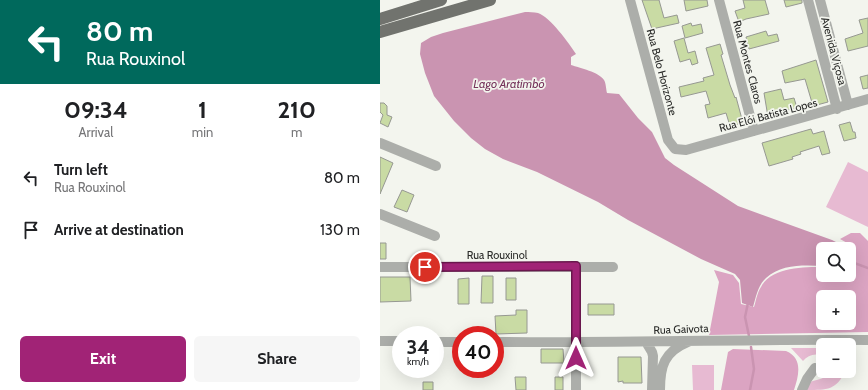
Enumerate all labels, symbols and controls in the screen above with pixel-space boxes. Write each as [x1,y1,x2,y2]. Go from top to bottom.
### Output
text: 80 m [86,14,153,48]
street label: Avenida Viçosa [818,15,850,87]
icon: left [20,16,72,68]
street label: Rua Montes Claros [730,19,766,106]
street label: Rua Belo Horizonte [644,27,680,117]
text: Rua Rouxinol [86,48,185,70]
water label: Lago Aratimbó [473,76,545,91]
text: 09:34 [64,95,128,124]
text: 1 [198,95,207,124]
text: 210 [277,95,316,124]
street label: Rua Elói Batista Lopes [717,95,819,135]
text: Arrival [79,124,113,140]
text: min [192,124,213,140]
text: m [291,124,302,140]
text: Turn left [54,161,108,179]
icon: left [20,167,42,189]
text: 80 m [324,169,360,187]
text: Rua Rouxinol [54,179,126,195]
icon: arrive [20,219,42,241]
text: Arrive at destination [54,221,184,239]
text: 130 m [320,221,360,239]
map controls [816,242,856,378]
button: search [816,242,856,282]
street label: Rua Rouxinol [467,248,528,262]
pin [408,250,442,284]
icon: arrive [414,256,436,278]
button: + [816,290,856,330]
street label: Rua Gaivota [653,321,710,337]
speed limit sign: 40 [452,326,504,378]
text: 34 [406,335,430,359]
button: Exit [20,336,186,382]
button: Share [194,336,360,382]
position arrow [555,337,597,379]
button: − [816,338,856,378]
text: km/h [407,355,429,368]

